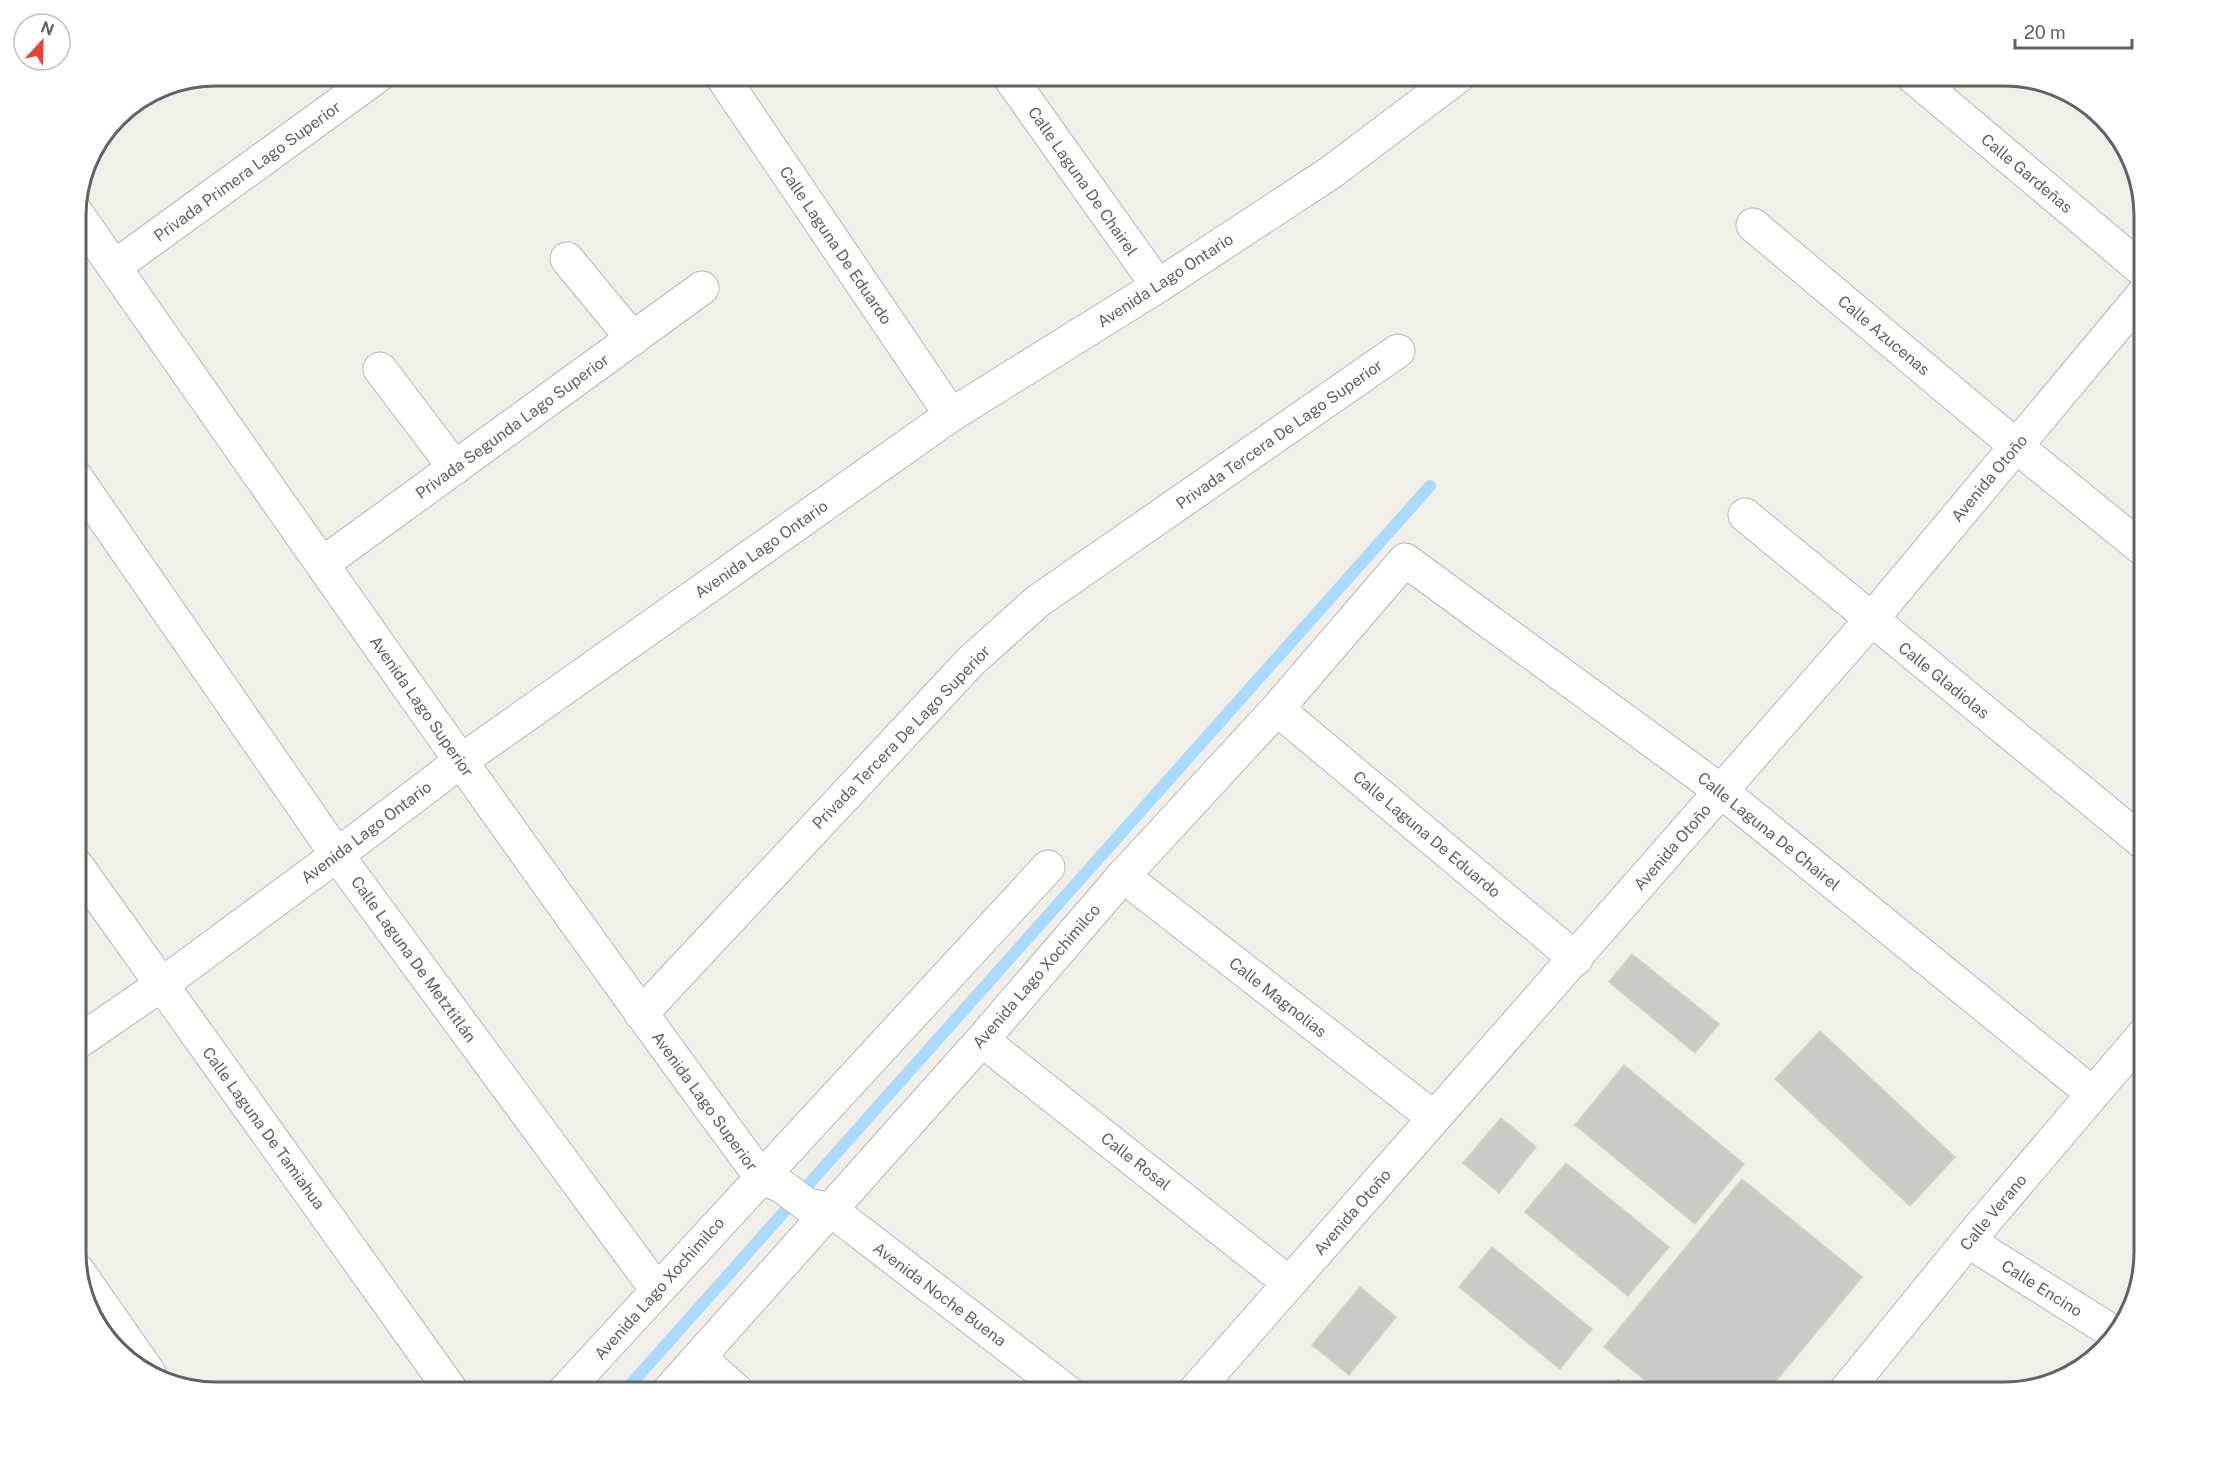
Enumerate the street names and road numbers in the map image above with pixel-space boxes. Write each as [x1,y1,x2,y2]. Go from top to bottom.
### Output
street label: Privada Primera Lago Superior [150,97,344,246]
street label: Calle Laguna De Chairel [1024,103,1141,260]
street label: Calle Gardeñas [1977,130,2076,217]
street label: Calle Laguna De Eduardo [776,163,896,328]
street label: Avenida Lago Ontario [1094,229,1237,331]
street label: Calle Azucenas [1834,292,1933,379]
street label: Privada Segunda Lago Superior [412,350,613,503]
street label: Privada Tercera De Lago Superior [1172,356,1386,513]
street label: Avenida Otoño [1947,431,2031,526]
street label: Avenida Lago Ontario [691,496,831,603]
street label: Avenida Lago Superior [366,632,477,780]
street label: Calle Gladiolas [1894,638,1993,723]
street label: Privada Tercera De Lago Superior [808,642,994,833]
street label: Calle Laguna De Eduardo [1349,767,1504,902]
street label: Calle Laguna De Chairel [1694,768,1844,895]
street label: Avenida Lago Ontario [297,777,435,888]
street label: Avenida Otoño [1630,800,1715,894]
street label: Calle Laguna De Metztitlán [347,873,480,1046]
street label: Avenida Lago Xochimilco [969,900,1104,1052]
street label: Calle Magnolias [1225,953,1330,1041]
street label: Avenida Lago Superior [648,1028,761,1175]
street label: Calle Laguna De Tamiahua [198,1043,329,1213]
street label: Calle Rosal [1097,1128,1174,1195]
street label: Avenida Otoño [1310,1165,1395,1259]
street label: Calle Verano [1956,1170,2031,1254]
street label: Avenida Lago Xochimilco [590,1213,728,1363]
street label: Avenida Noche Buena [869,1238,1010,1351]
street label: Calle Encino [1998,1256,2086,1321]

